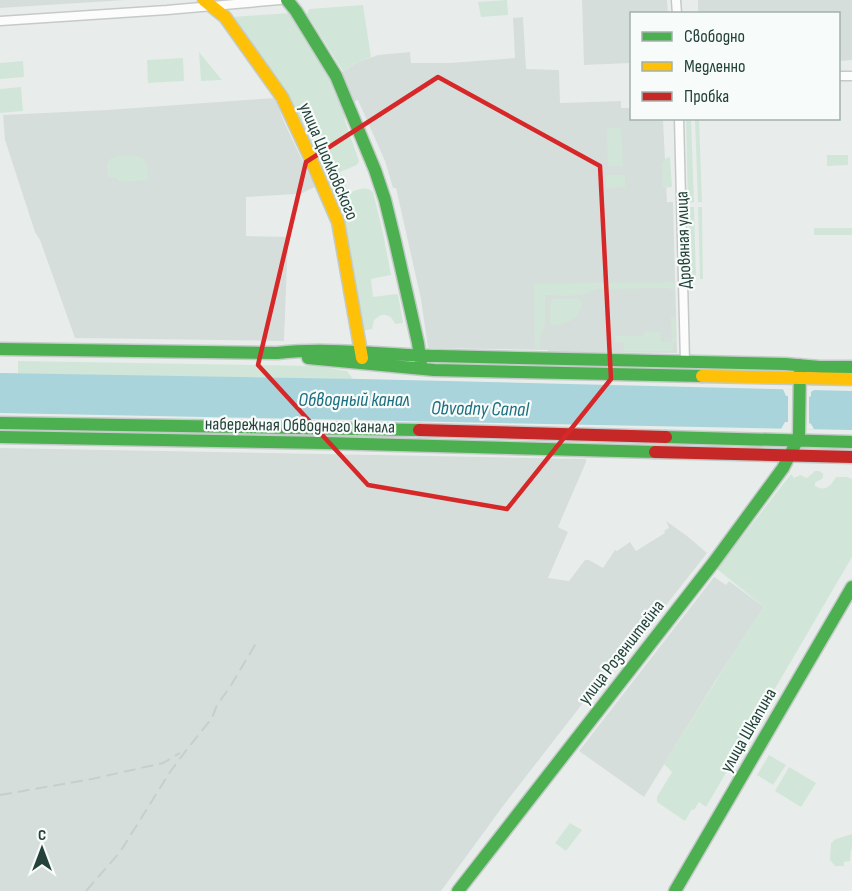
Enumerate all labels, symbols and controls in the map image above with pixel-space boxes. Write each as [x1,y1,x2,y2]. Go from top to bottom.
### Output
legend [630,12,840,120]
text: Свободно [684,26,745,47]
text: Медленно [684,56,746,77]
text: Пробка [684,86,729,107]
street label: улица Циолковского [294,99,363,223]
street label: Дровяная улица [671,191,696,289]
water label: Обводный канал [298,388,410,412]
water label: Obvodny Canal [431,396,530,422]
street label: набережная Обводного канала [205,413,395,438]
street label: улица Розенштейна [574,596,669,709]
street label: улица Шкапина [716,684,781,776]
north arrow [12,819,72,879]
text: С [38,826,46,845]

